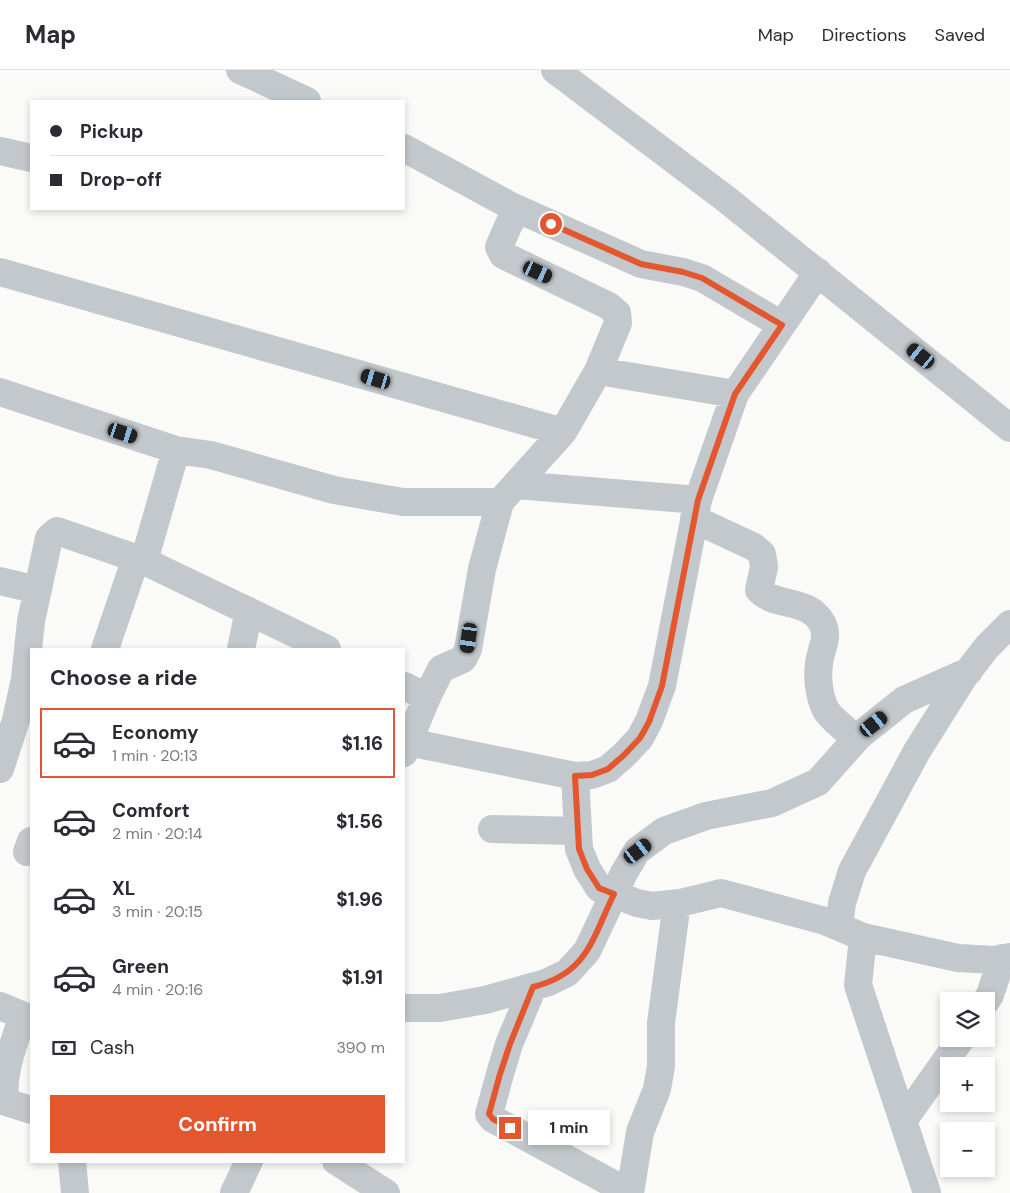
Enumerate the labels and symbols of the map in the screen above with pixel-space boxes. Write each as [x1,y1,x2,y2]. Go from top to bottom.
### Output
route start [540,213,562,235]
car [521,259,554,285]
car [904,341,937,371]
car [359,368,392,390]
car [106,421,139,445]
car [459,622,478,654]
car [857,709,890,739]
car [621,836,654,866]
callout: 1 min [528,1110,610,1146]
route end [499,1117,521,1139]

